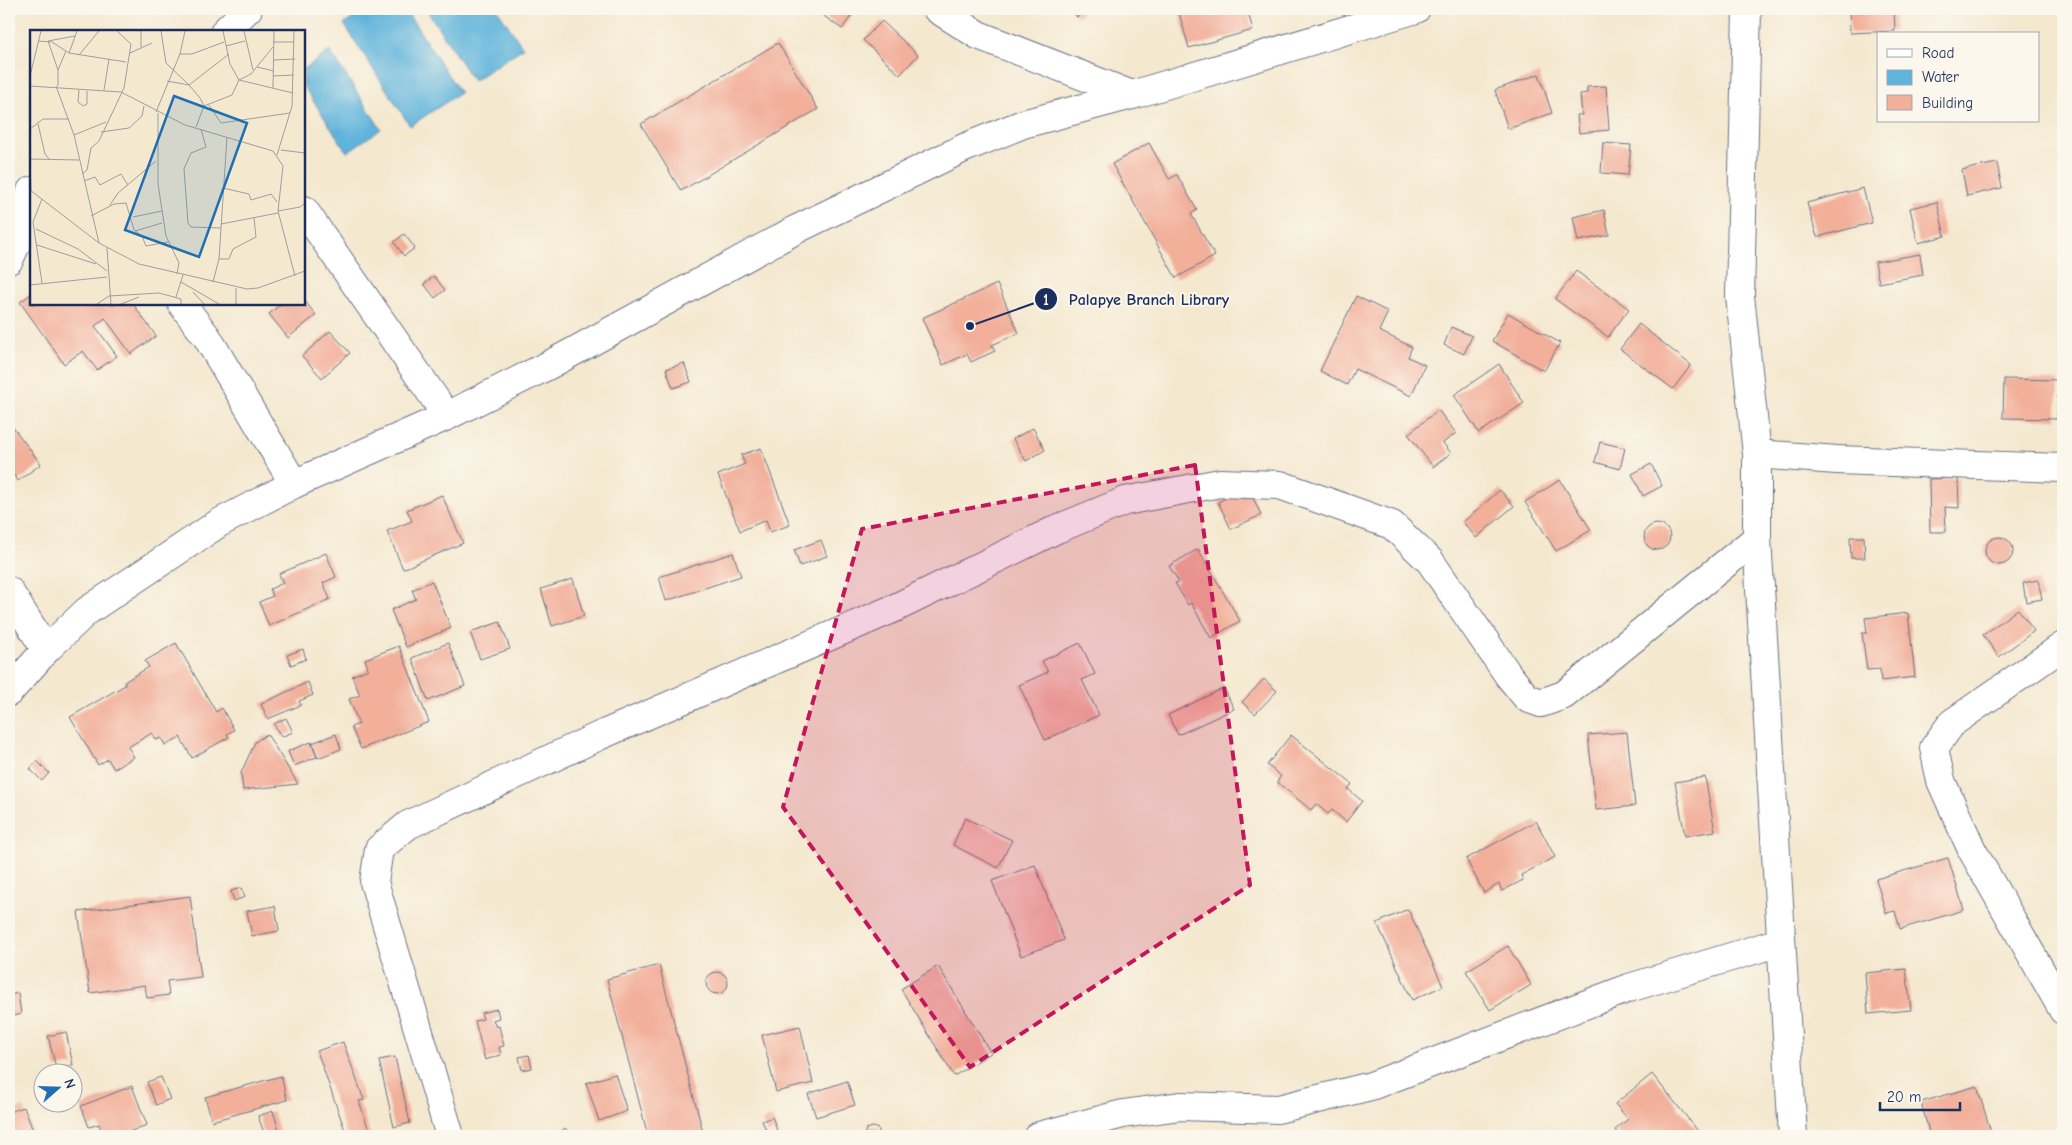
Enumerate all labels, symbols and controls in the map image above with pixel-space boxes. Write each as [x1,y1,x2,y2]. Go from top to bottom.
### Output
inset map [30,30,305,305]
legend [1877,32,2040,122]
text: Road [1922,44,1954,62]
text: Water [1922,68,1959,86]
text: Building [1922,94,1973,112]
callout: Palapye Branch Library [1033,284,1239,315]
text: 1 [1043,291,1049,309]
text: Palapye Branch Library [1069,291,1230,309]
north arrow [32,1062,82,1112]
text: N [60,1077,79,1091]
scale bar [1880,1080,1960,1112]
text: 20 m [1887,1088,1921,1106]

